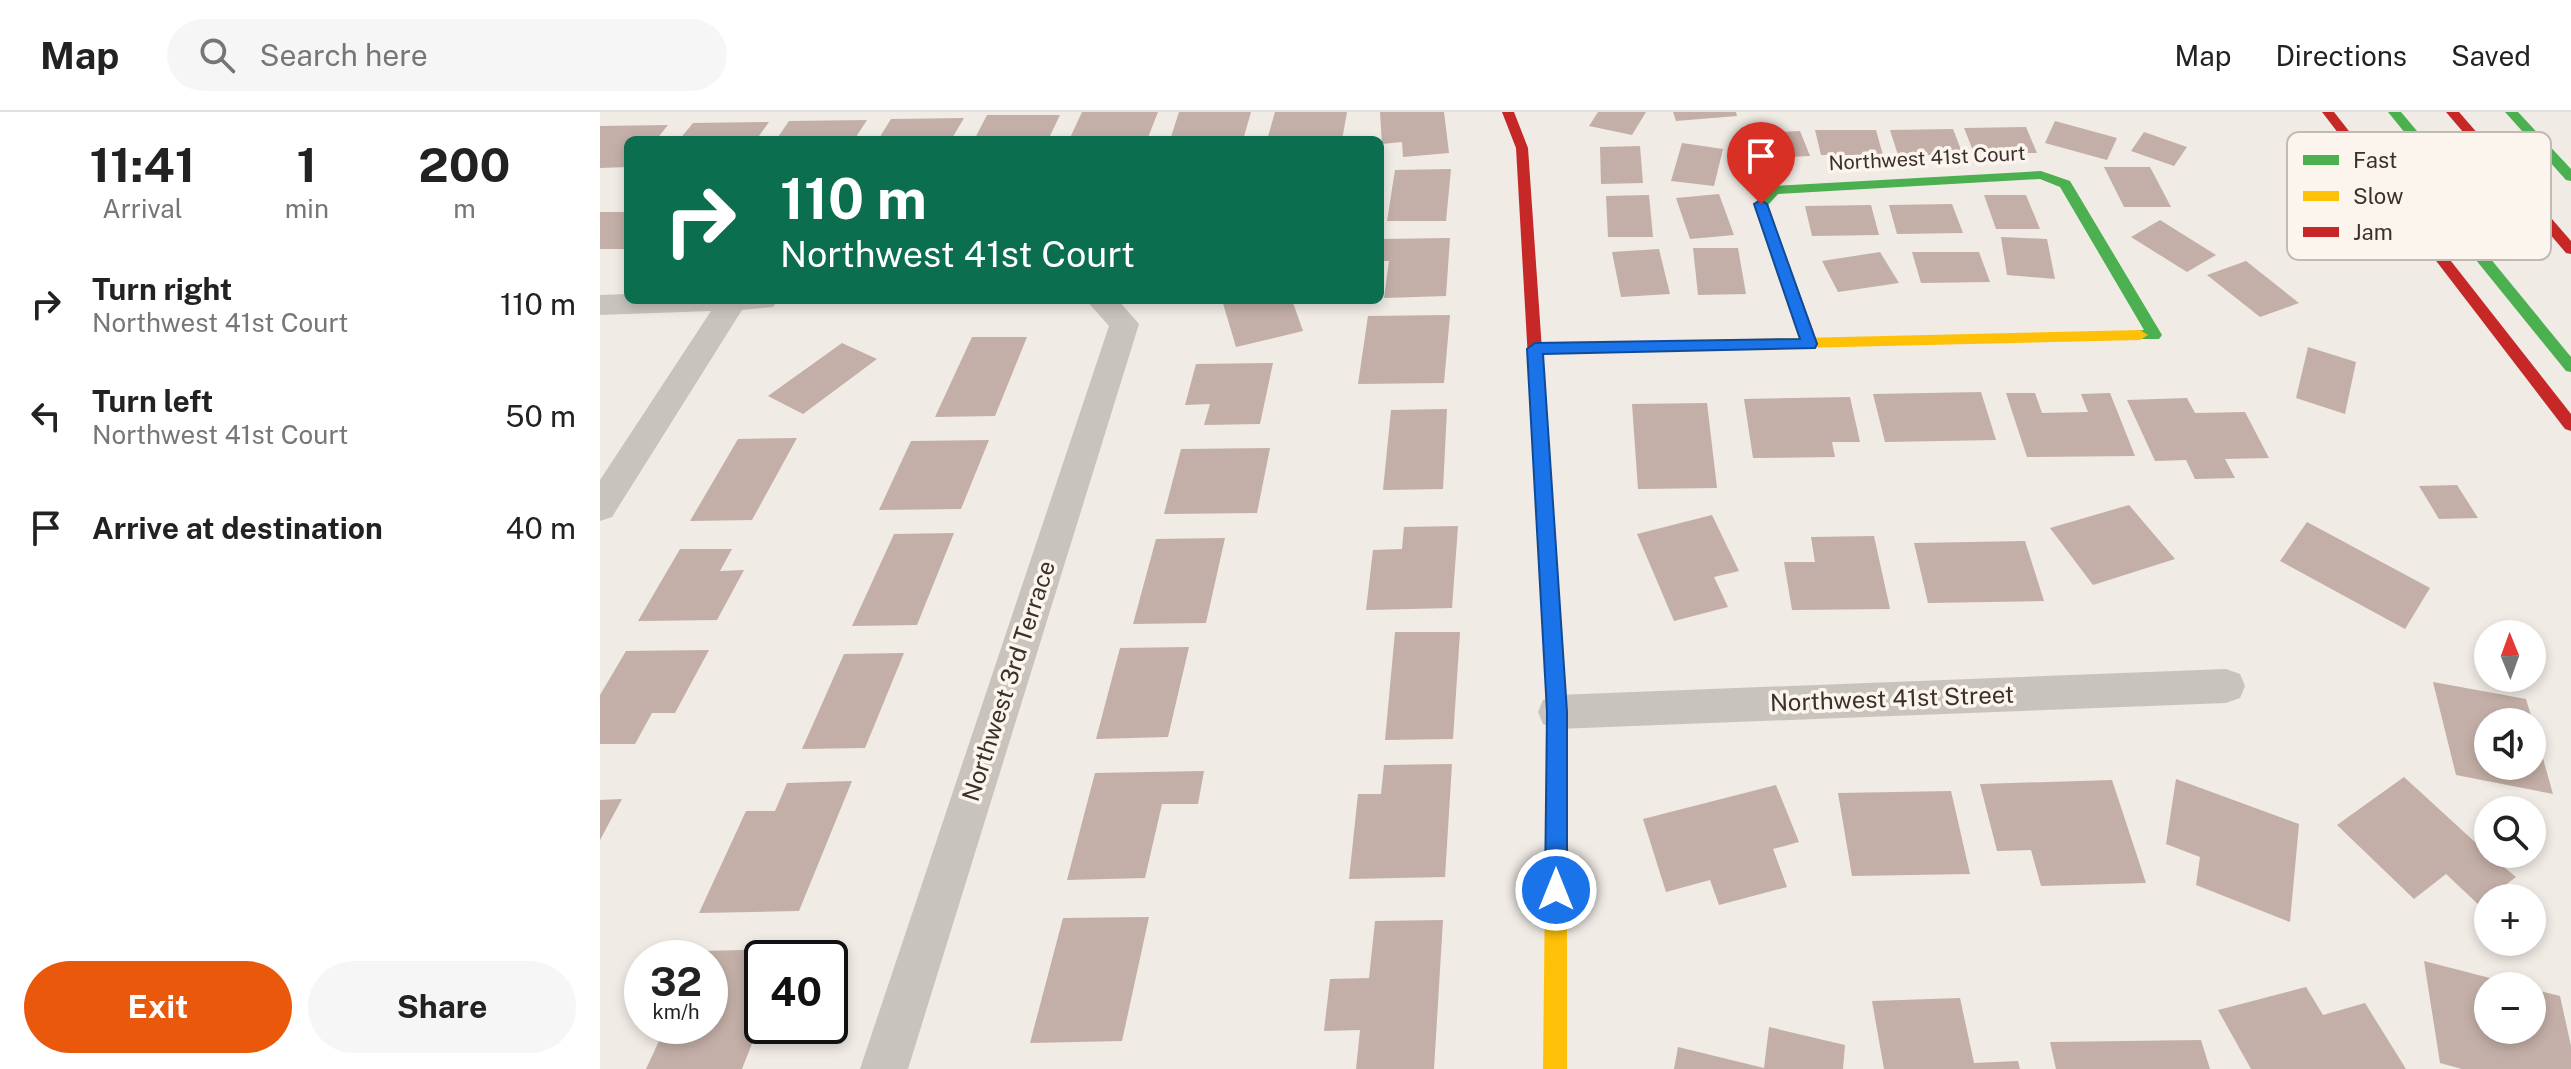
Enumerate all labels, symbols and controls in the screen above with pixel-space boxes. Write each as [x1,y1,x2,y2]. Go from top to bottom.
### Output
search box [167,19,727,91]
text: Map [40,33,119,78]
icon: search [195,33,239,77]
text: Search here [259,37,428,73]
text: Map [2175,39,2231,72]
text: Directions [2275,39,2407,72]
text: Saved [2451,39,2531,72]
pin [1727,122,1795,204]
legend [2287,132,2551,260]
icon: arrive [1739,134,1783,178]
text: 11:41 [89,136,195,193]
text: 1 [297,136,317,193]
text: 200 [418,136,511,193]
street label: Northwest 41st Court [1828,141,2026,175]
text: Fast [2353,147,2397,173]
text: 110 m [780,166,927,232]
icon: right [648,168,752,272]
text: Slow [2353,183,2403,209]
text: Arrival [102,193,183,224]
text: min [285,193,329,224]
text: m [453,193,476,224]
text: Jam [2353,219,2393,245]
text: Northwest 41st Court [780,233,1135,275]
text: Turn right [92,271,232,307]
icon: right [24,282,68,326]
text: 110 m [500,286,576,322]
text: Northwest 41st Court [92,307,348,338]
text: Turn left [92,383,213,419]
icon: left [24,394,68,438]
text: 50 m [505,398,576,434]
text: Northwest 41st Court [92,419,348,450]
icon: arrive [24,506,68,550]
text: Arrive at destination [92,510,383,546]
text: 40 m [506,510,576,546]
street label: Northwest 3rd Terrace [956,557,1060,804]
north arrow [2474,620,2546,692]
map controls [2474,620,2546,1044]
street label: Northwest 41st Street [1769,680,2015,716]
button: sound [2474,708,2546,780]
button: search [2474,796,2546,868]
position arrow [1514,848,1598,932]
button: + [2474,884,2546,956]
speed limit sign: 40 [744,940,848,1044]
text: 32 [650,958,702,1005]
button: Exit [24,961,292,1053]
button: Share [308,961,576,1053]
button: − [2474,972,2546,1044]
text: km/h [652,1000,700,1024]

